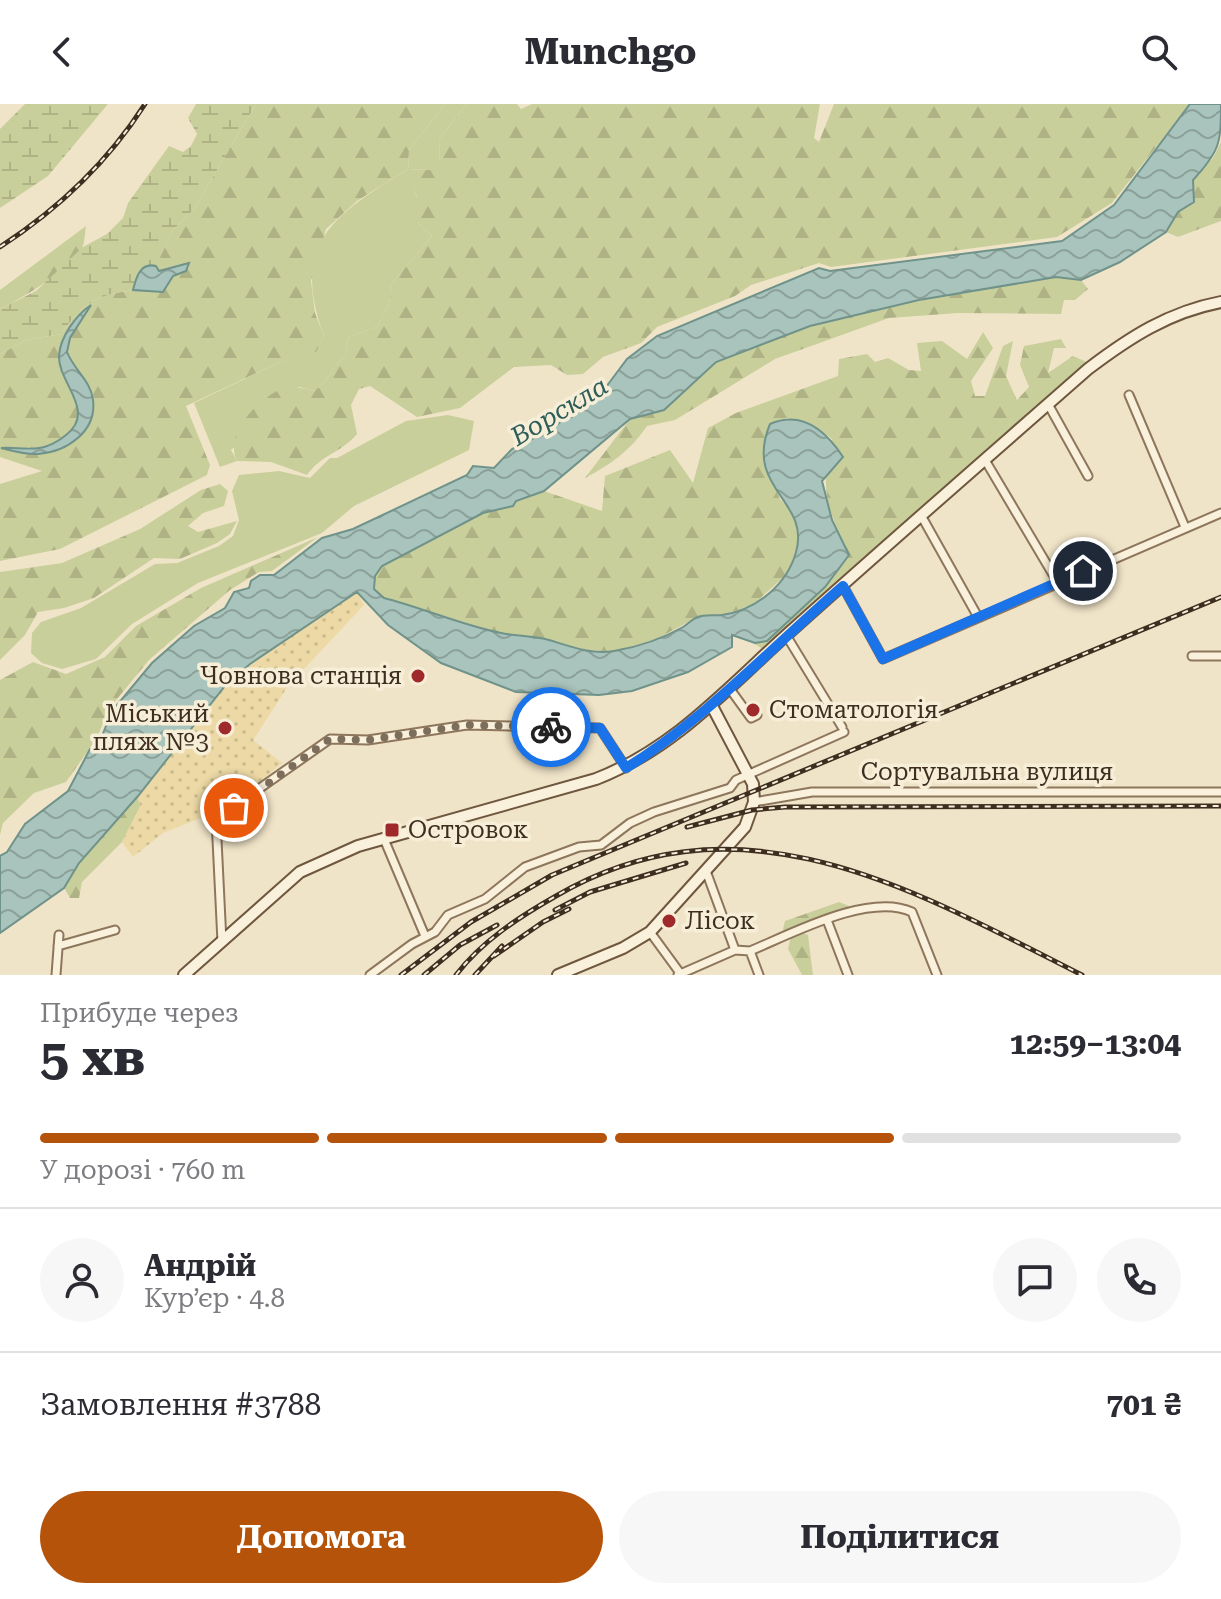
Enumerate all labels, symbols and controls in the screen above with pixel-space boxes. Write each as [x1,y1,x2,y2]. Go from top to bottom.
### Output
icon: back [40,30,84,74]
icon: search [1137,30,1181,74]
text: Munchgo [525,31,696,73]
water label: Ворскла [504,370,613,452]
pin [1049,537,1117,605]
icon: home [1061,549,1105,593]
place label: Човнова станція [200,662,402,690]
marker: Човнова станція [409,667,427,685]
courier [511,687,591,767]
place label: Стоматологія [769,696,938,724]
place label: Міський пляж №3 [93,700,209,756]
marker: Стоматологія [744,701,762,719]
icon: bike [529,705,573,749]
marker: Міський пляж №3 [216,719,234,737]
street label: Сортувальна вулиця [861,758,1113,786]
pin [200,774,268,842]
icon: bag [212,786,256,830]
place label: Островок [408,816,528,844]
marker: Островок [383,821,401,839]
place label: Лісок [685,907,755,935]
marker: Лісок [660,912,678,930]
text: Прибуде через [40,998,239,1028]
text: 12:59–13:04 [1009,1026,1181,1061]
text: 5 хв [40,1027,145,1088]
text: У дорозі · 760 m [40,1155,245,1185]
button: person [40,1238,124,1322]
button: chat [993,1238,1077,1322]
button: phone [1097,1238,1181,1322]
text: Андрій [144,1248,256,1283]
text: Кур’єр · 4.8 [144,1283,285,1313]
text: Замовлення #3788 [40,1387,321,1422]
text: 701 ₴ [1106,1387,1181,1422]
button: Допомога [40,1491,603,1583]
button: Поділитися [619,1491,1181,1583]

